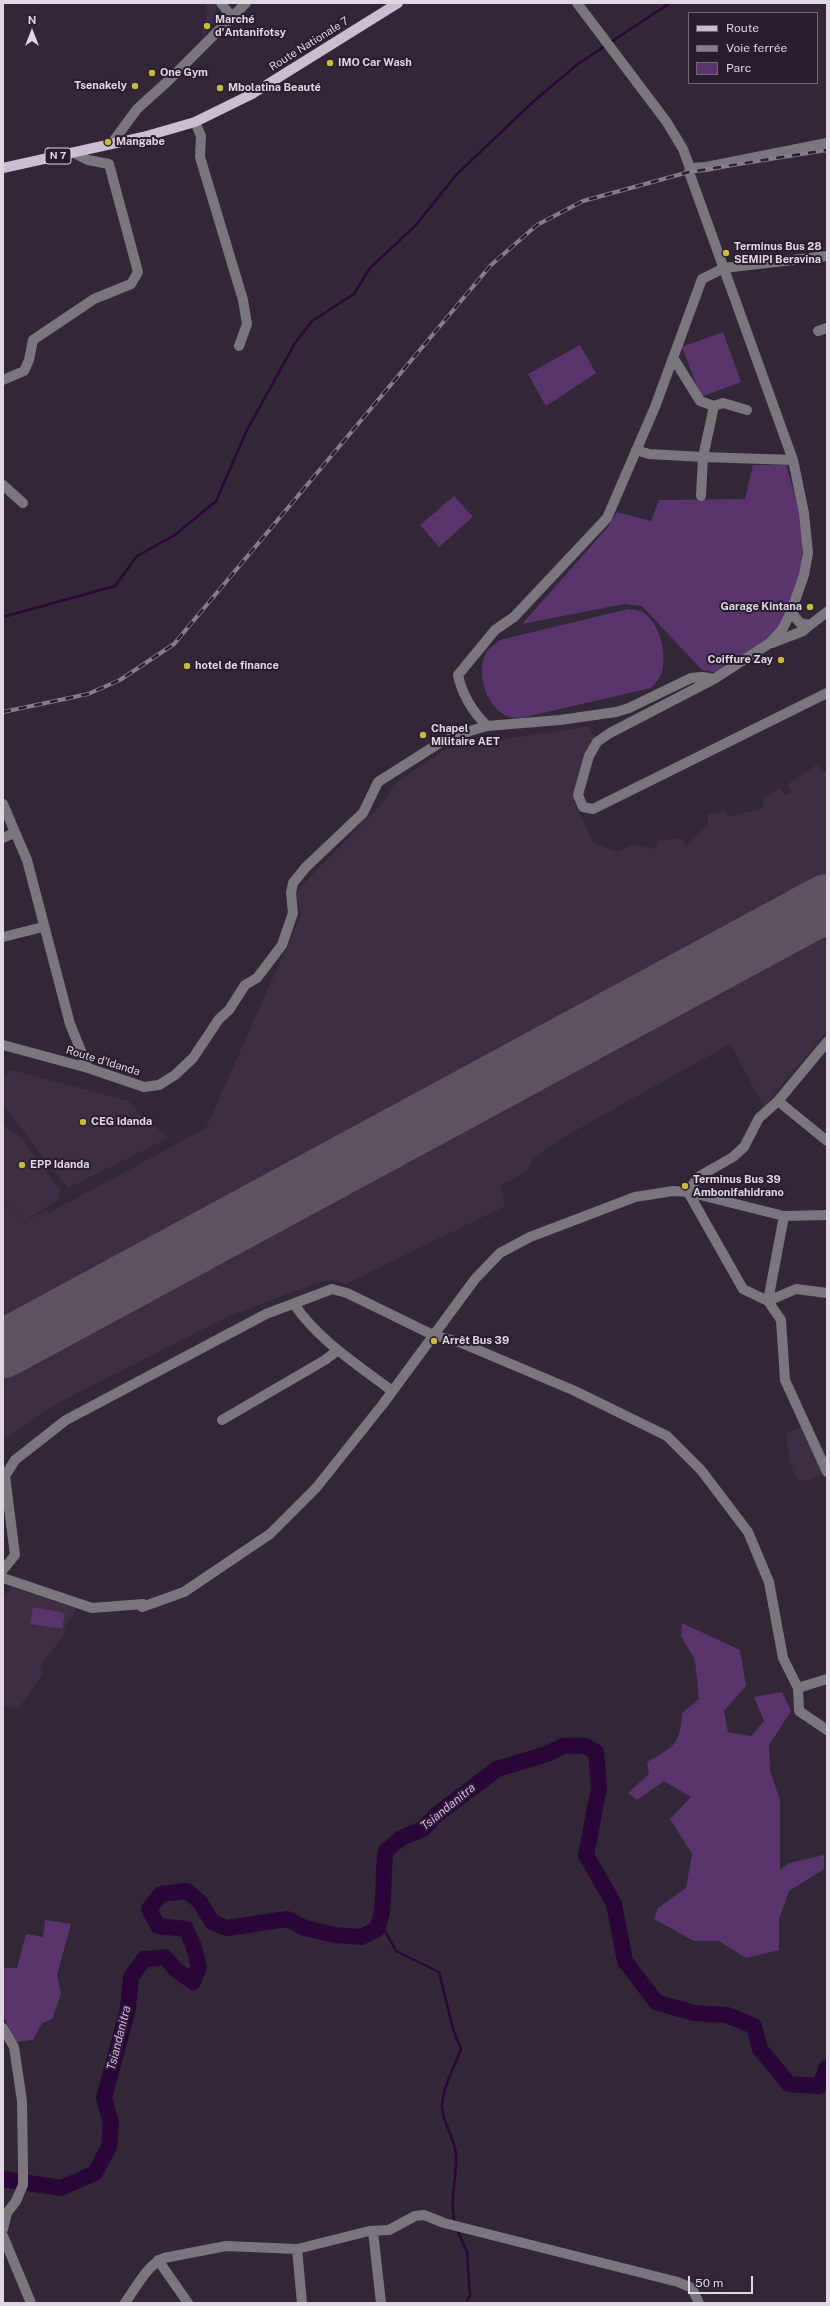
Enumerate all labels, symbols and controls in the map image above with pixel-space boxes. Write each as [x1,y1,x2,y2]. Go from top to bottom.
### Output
north arrow [12,12,52,52]
legend [688,12,818,84]
place label: Marché d'Antanifotsy [215,13,286,39]
text: N [28,14,36,26]
street label: Route Nationale 7 [267,14,351,74]
marker: Marché d'Antanifotsy [202,21,212,31]
text: Route [726,21,759,35]
text: Voie ferrée [726,41,787,55]
place label: IMO Car Wash [338,56,412,70]
marker: IMO Car Wash [325,58,335,68]
text: Parc [726,61,751,75]
place label: One Gym [160,66,208,80]
marker: One Gym [147,68,157,78]
place label: Tsenakely [74,79,127,93]
marker: Tsenakely [130,81,140,91]
place label: Mbolatina Beauté [228,81,321,95]
marker: Mbolatina Beauté [215,83,225,93]
place label: Mangabe [116,135,165,149]
marker: Mangabe [103,137,113,147]
road number: N 7 [45,148,71,164]
place label: Terminus Bus 28 SEMIPI Beravina [734,240,822,266]
marker: Terminus Bus 28 SEMIPI Beravina [721,248,731,258]
place label: Garage Kintana [720,600,802,614]
marker: Garage Kintana [805,602,815,612]
place label: Coiffure Zay [708,653,773,667]
marker: Coiffure Zay [776,655,786,665]
place label: hotel de finance [195,659,279,673]
marker: hotel de finance [182,661,192,671]
place label: Chapel Militaire AET [431,722,500,748]
marker: Chapel Militaire AET [418,730,428,740]
street label: Route d'Idanda [64,1043,142,1079]
place label: CEG Idanda [91,1115,152,1129]
marker: CEG Idanda [78,1117,88,1127]
place label: EPP Idanda [30,1158,89,1172]
marker: EPP Idanda [17,1160,27,1170]
place label: Terminus Bus 39 Ambonifahidrano [693,1173,784,1199]
marker: Terminus Bus 39 Ambonifahidrano [680,1181,690,1191]
place label: Arrêt Bus 39 [442,1334,509,1348]
marker: Arrêt Bus 39 [429,1336,439,1346]
water label: Tsiandanitra [418,1781,478,1833]
water label: Tsiandanitra [104,2004,134,2072]
scale bar [690,2268,755,2294]
text: 50 m [695,2276,723,2290]

